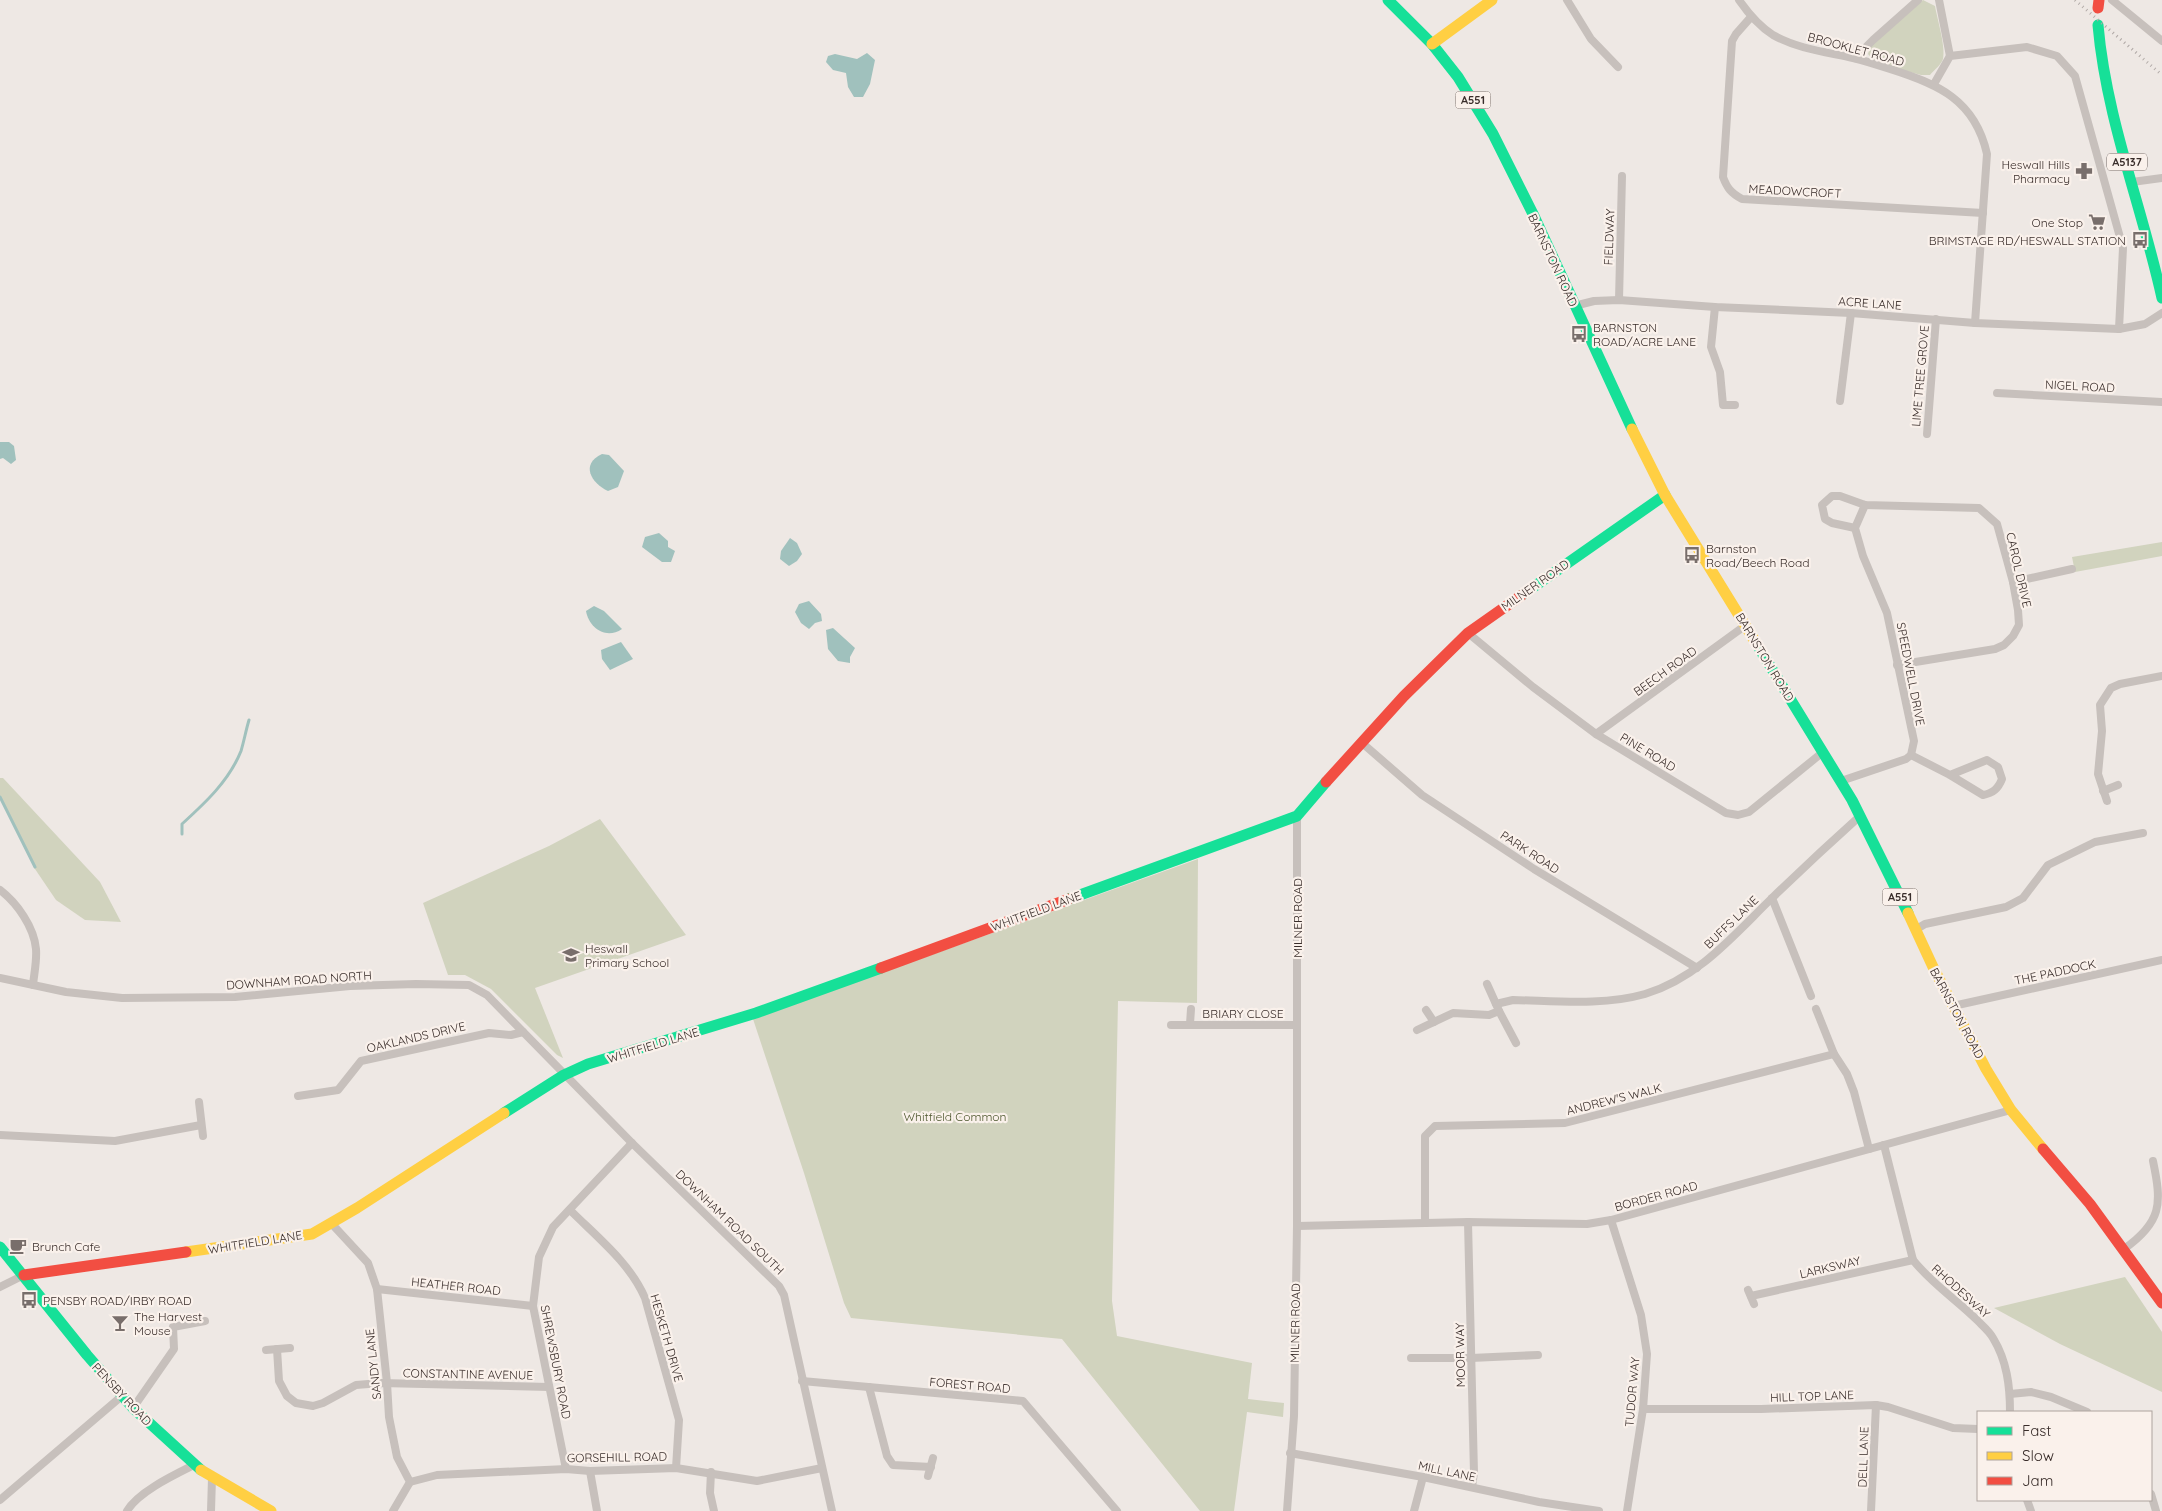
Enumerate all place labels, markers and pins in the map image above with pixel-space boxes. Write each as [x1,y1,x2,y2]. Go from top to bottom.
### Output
place label: Heswall Hills Pharmacy [2001,157,2070,186]
pharmacy icon: Heswall Hills Pharmacy [2074,161,2094,181]
supermarket icon: One Stop [2087,212,2107,232]
place label: One Stop [2032,215,2083,230]
bus stop icon: BRIMSTAGE RD/HESWALL STATION [2130,230,2150,250]
place label: BRIMSTAGE RD/HESWALL STATION [1929,233,2126,248]
place label: BARNSTON ROAD/ACRE LANE [1593,320,1696,349]
bus stop icon: BARNSTON ROAD/ACRE LANE [1569,324,1589,344]
place label: Barnston Road/Beech Road [1706,541,1809,570]
bus stop icon: Barnston Road/Beech Road [1682,545,1702,565]
place label: Heswall Primary School [585,941,669,970]
school or university icon: Heswall Primary School [561,945,581,965]
cafe icon: Brunch Cafe [8,1236,28,1256]
place label: Brunch Cafe [32,1239,100,1254]
bus stop icon: PENSBY ROAD/IRBY ROAD [19,1290,39,1310]
place label: PENSBY ROAD/IRBY ROAD [43,1293,192,1308]
place label: The Harvest Mouse [134,1309,202,1338]
bar icon: The Harvest Mouse [110,1313,130,1333]

